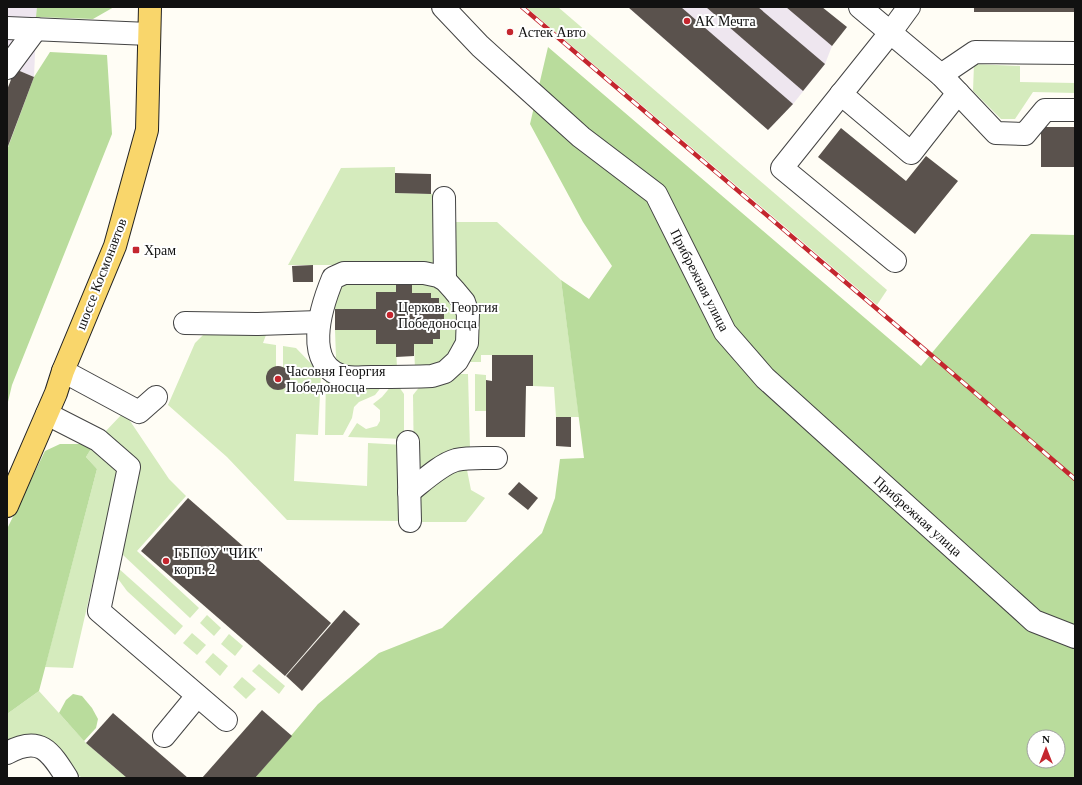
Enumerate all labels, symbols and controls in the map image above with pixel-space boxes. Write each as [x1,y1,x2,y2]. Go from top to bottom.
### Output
place label: АК Мечта [695,14,756,29]
marker: АК Мечта [682,16,692,26]
place label: Астек Авто [518,25,586,40]
marker: Астек Авто [505,27,515,37]
street label: шоссе Космонавтов [73,216,130,332]
street label: Прибрежная улица [667,227,732,335]
place label: Храм [144,243,176,258]
marker: Храм [131,245,141,255]
place label: Церковь Георгия Победоносца [398,300,498,331]
marker: Церковь Георгия Победоносца [385,310,395,320]
place label: Часовня Георгия Победоносца [286,364,386,395]
marker: Часовня Георгия Победоносца [273,374,283,384]
street label: Прибрежная улица [871,473,965,560]
place label: ГБПОУ "ЧИК" корп. 2 [174,546,263,577]
marker: ГБПОУ "ЧИК" корп. 2 [161,556,171,566]
north arrow [1026,729,1066,769]
text: N [1042,733,1050,745]

